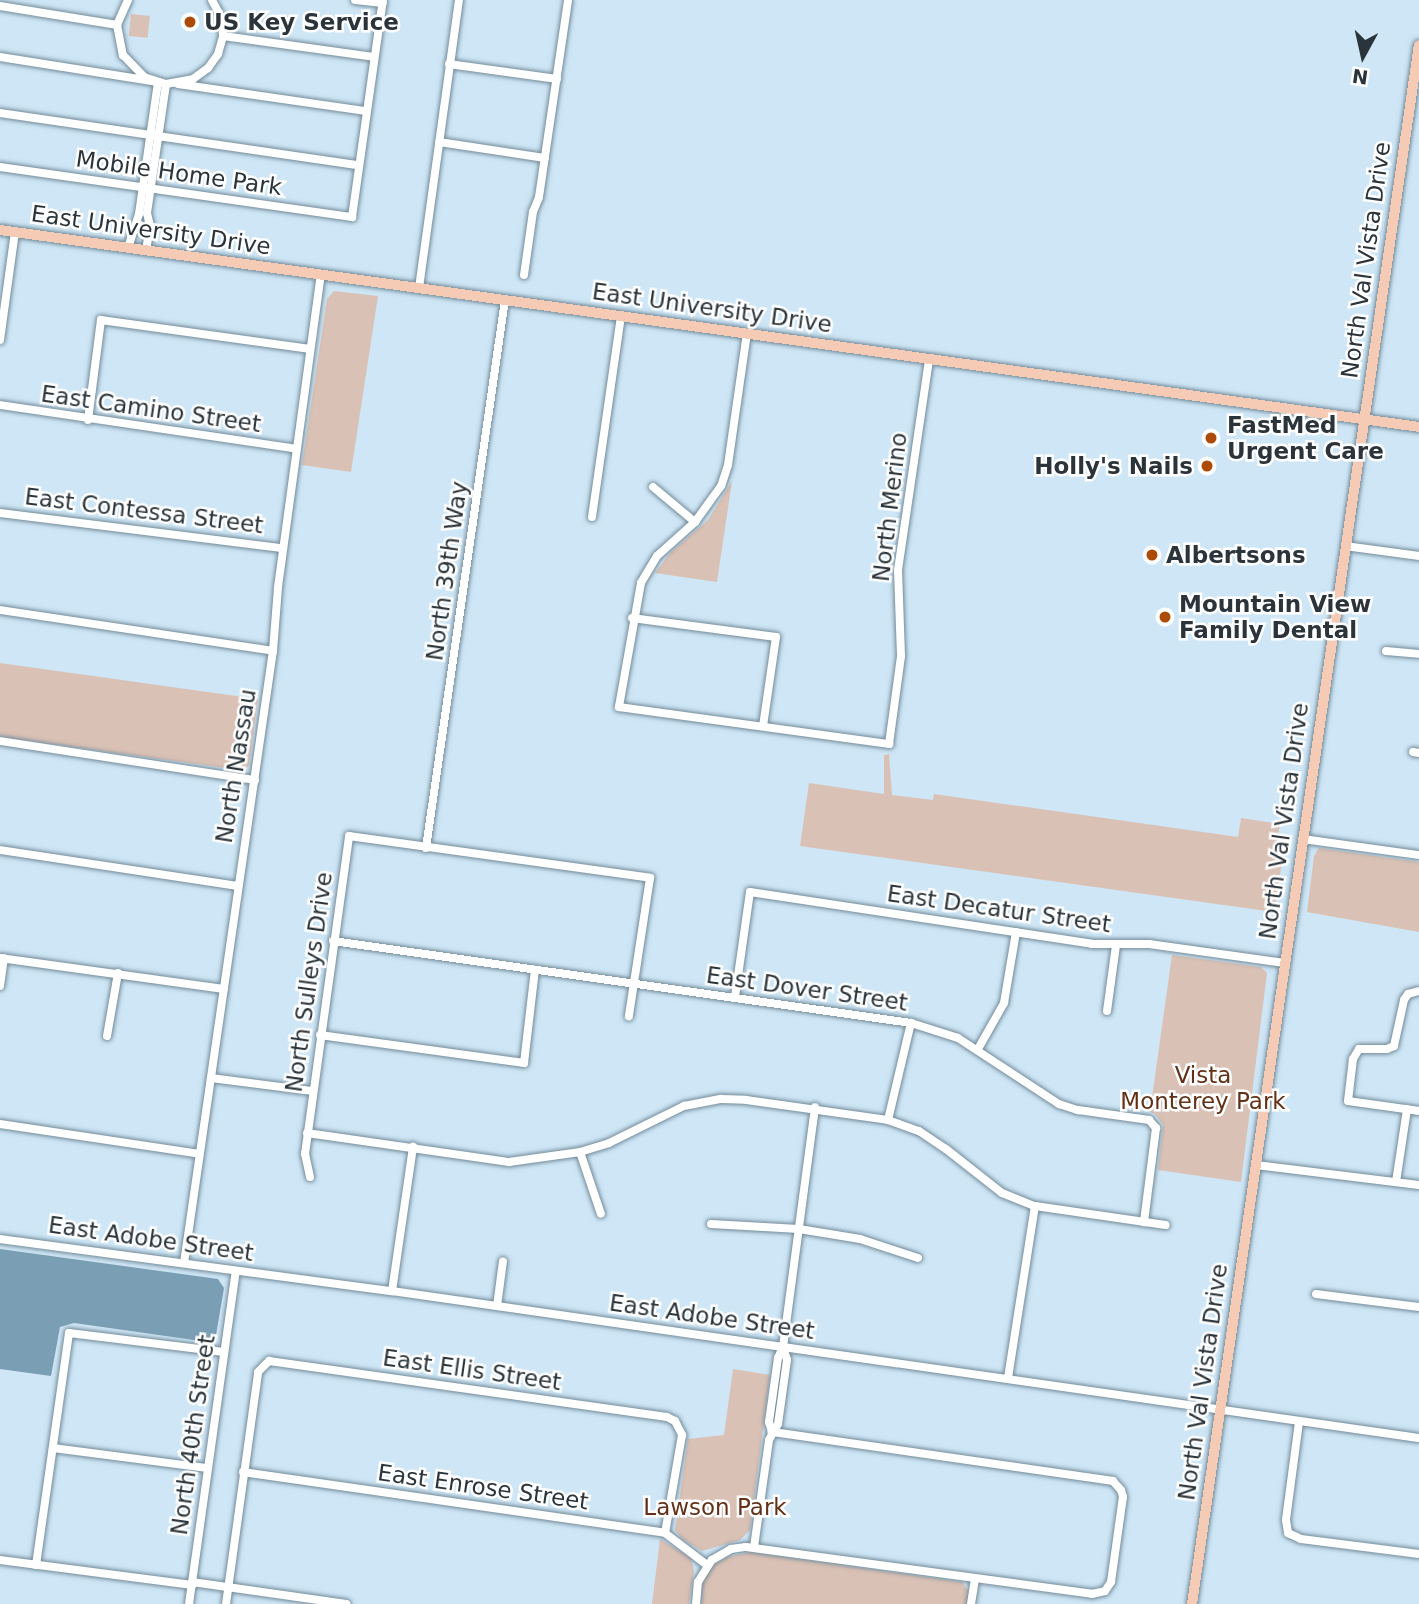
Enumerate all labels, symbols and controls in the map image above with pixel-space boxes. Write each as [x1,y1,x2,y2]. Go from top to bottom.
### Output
place label: US Key Service [204,8,399,36]
marker: US Key Service [182,14,198,30]
north arrow [1328,21,1398,91]
text: N [1351,65,1369,89]
street label: North Val Vista Drive [1336,140,1396,380]
street label: Mobile Home Park [74,145,284,201]
street label: East University Drive [29,200,273,260]
street label: East University Drive [590,278,834,338]
street label: East Camino Street [39,380,263,438]
place label: FastMed Urgent Care [1227,411,1384,465]
marker: FastMed Urgent Care [1201,428,1221,448]
street label: North Merino [867,431,913,583]
place label: Holly's Nails [1034,452,1193,480]
marker: Holly's Nails [1199,458,1215,474]
street label: North 39th Way [421,480,473,662]
street label: East Contessa Street [23,483,265,539]
place label: Albertsons [1166,541,1306,569]
marker: Albertsons [1144,547,1160,563]
place label: Mountain View Family Dental [1179,590,1371,644]
marker: Mountain View Family Dental [1157,609,1173,625]
street label: North Nassau [210,687,262,845]
street label: North Val Vista Drive [1254,701,1314,941]
street label: North Sulleys Drive [280,870,338,1094]
street label: East Decatur Street [885,880,1113,938]
street label: East Dover Street [704,961,910,1017]
park label: Vista Monterey Park [1120,1061,1286,1115]
street label: East Adobe Street [47,1211,255,1267]
street label: North Val Vista Drive [1173,1262,1233,1502]
street label: East Adobe Street [608,1289,816,1345]
street label: North 40th Street [165,1333,221,1537]
street label: East Ellis Street [381,1344,563,1396]
street label: East Enrose Street [376,1459,590,1515]
park label: Lawson Park [643,1493,787,1521]

